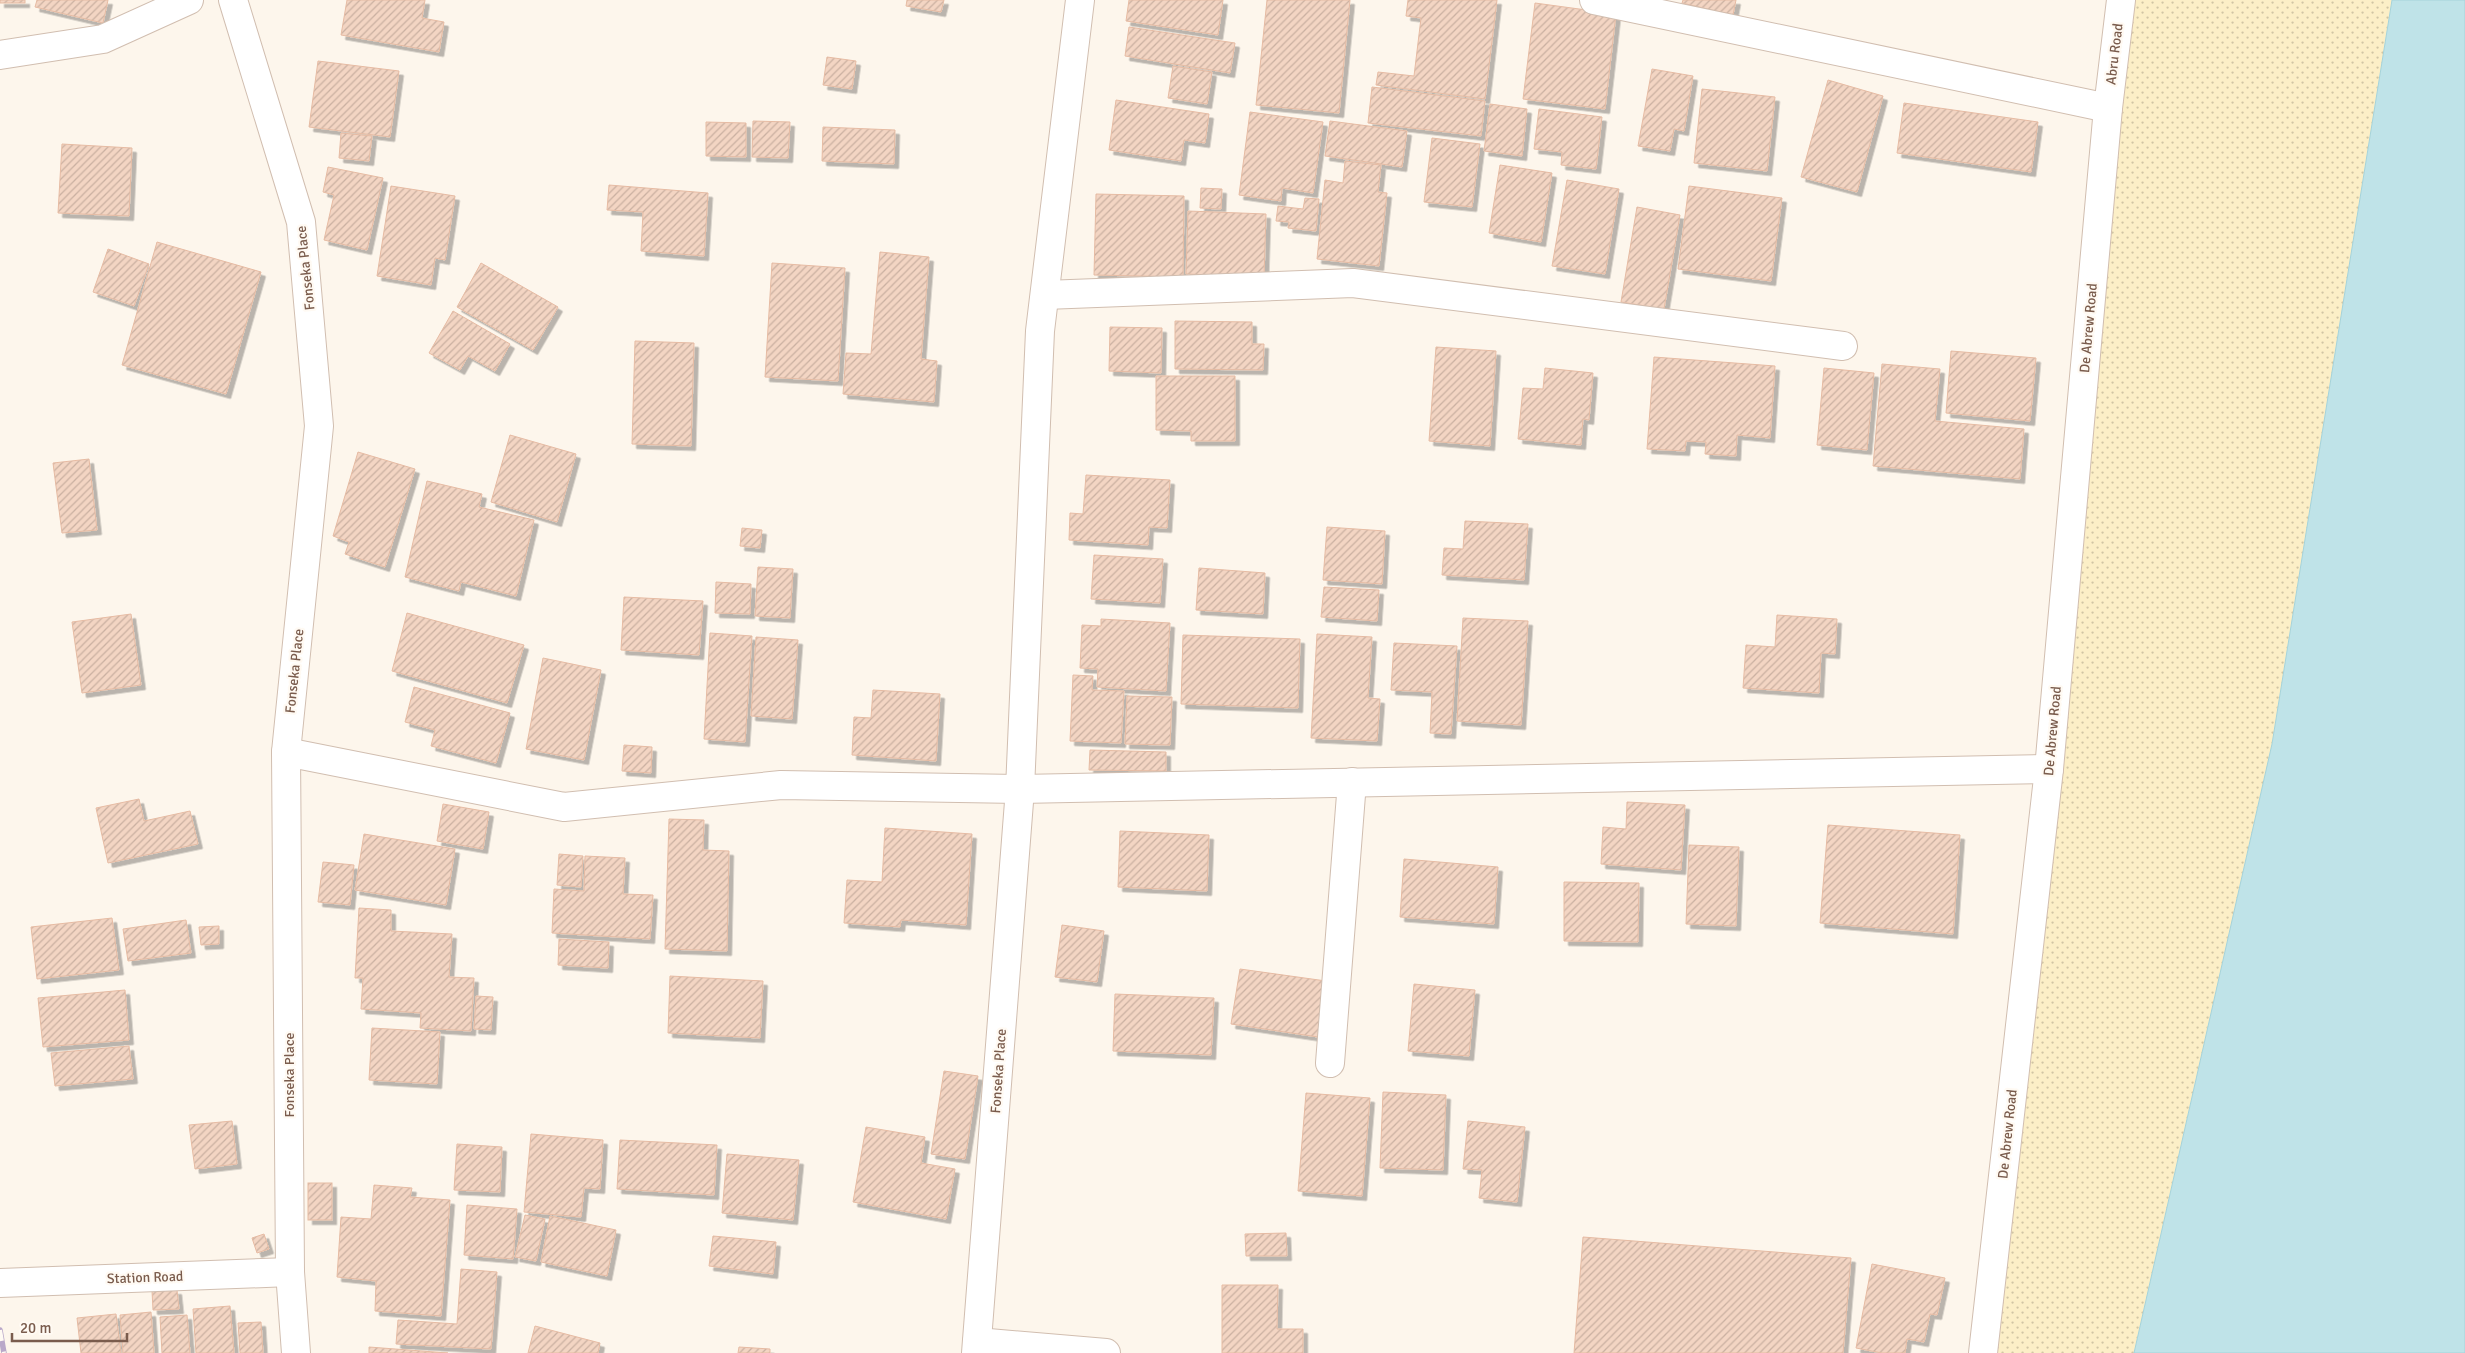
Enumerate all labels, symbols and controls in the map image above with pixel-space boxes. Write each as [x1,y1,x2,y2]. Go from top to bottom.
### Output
street label: Abru Road [2102,22,2127,86]
street label: Fonseka Place [293,225,318,311]
street label: De Abrew Road [2076,282,2101,374]
street label: Fonseka Place [282,628,307,714]
street label: De Abrew Road [2040,685,2065,777]
street label: Fonseka Place [987,1028,1010,1114]
street label: Fonseka Place [281,1033,298,1117]
street label: De Abrew Road [1994,1088,2021,1180]
street label: Station Road [107,1268,183,1287]
scale bar [12,1310,128,1342]
text: 20 m [20,1319,51,1337]

